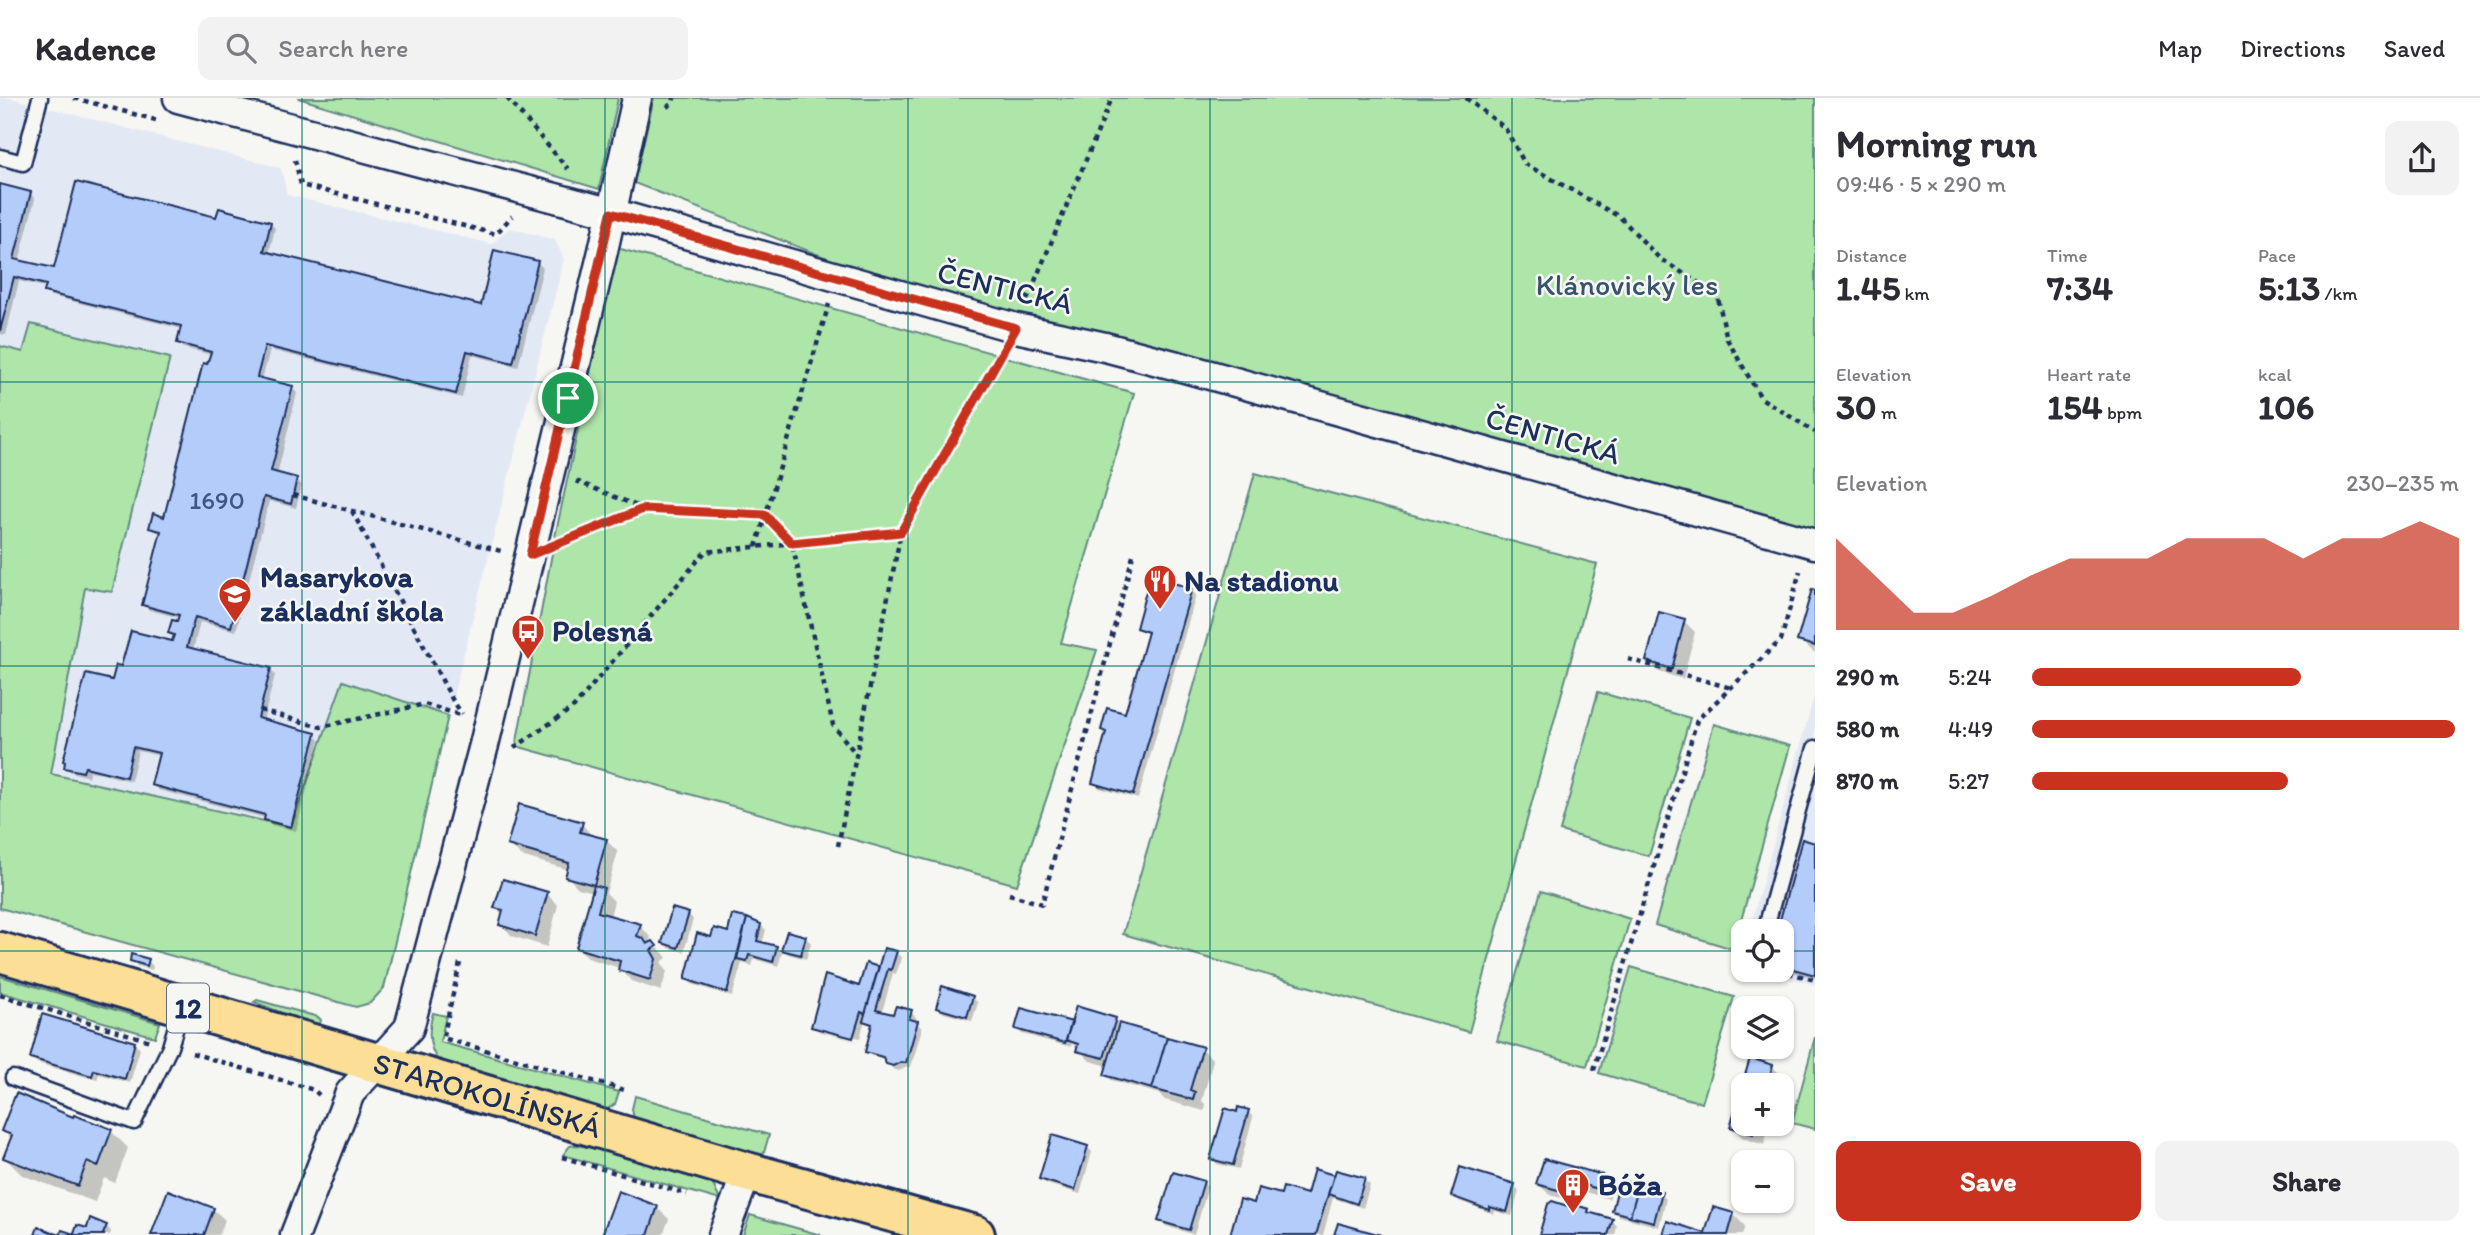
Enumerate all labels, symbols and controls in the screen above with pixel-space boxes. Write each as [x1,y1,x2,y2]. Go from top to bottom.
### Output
search box [198,17,688,80]
text: Kadence [35,29,156,68]
icon: search [222,29,260,67]
text: Search here [278,32,409,64]
text: Map [2158,34,2202,63]
text: Directions [2240,34,2346,63]
text: Saved [2384,34,2445,63]
text: Morning run [1836,121,2037,167]
button: share [2385,121,2459,195]
text: 09:46 · 5 × 290 m [1836,170,2006,198]
text: Distance [1836,244,1907,267]
text: Time [2047,244,2088,267]
text: Pace [2258,244,2296,267]
street label: ČENTICKÁ [934,253,1077,322]
park label: Klánovický les [1536,266,1718,303]
text: 1.45 [1836,267,1900,309]
text: 7:34 [2047,267,2113,309]
text: 5:13 [2258,267,2320,309]
text: km [1900,282,1930,305]
text: /km [2320,282,2358,305]
text: Elevation [1836,363,1912,386]
text: Heart rate [2047,363,2131,386]
text: kcal [2258,363,2292,386]
pin [538,368,598,428]
icon: arrive [549,379,587,417]
text: 30 [1836,386,1877,428]
text: 154 [2047,386,2103,428]
text: 106 [2258,386,2314,428]
street label: ČENTICKÁ [1482,399,1625,472]
text: m [1877,401,1897,424]
text: bpm [2103,401,2142,424]
text: Elevation [1836,469,1927,497]
text: 230–235 m [2346,469,2459,497]
house number: 1690 [189,484,245,516]
place label: Masarykova základní škola [260,558,444,629]
restaurant icon: Na stadionu [1141,562,1179,611]
place label: Na stadionu [1184,562,1339,599]
school or university icon: Masarykova základní škola [216,575,254,624]
bus stop icon: Polesná [509,612,547,661]
place label: Polesná [552,612,653,649]
text: 290 m [1836,663,1899,691]
text: 5:24 [1948,663,1992,691]
text: 580 m [1836,715,1899,743]
text: 4:49 [1948,715,1993,743]
text: 870 m [1836,767,1899,795]
text: 5:27 [1948,767,1989,795]
map controls [1731,919,1794,1213]
button: locate [1731,919,1794,982]
road number: 12 [167,984,209,1032]
button: layers [1731,996,1794,1059]
street label: STAROKOLÍNSKÁ [369,1044,606,1146]
button: + [1731,1073,1794,1136]
button: Save [1836,1141,2141,1221]
button: Share [2155,1141,2459,1221]
button: − [1731,1150,1794,1213]
building icon: Bóža [1554,1166,1592,1215]
place label: Bóža [1598,1166,1662,1203]

